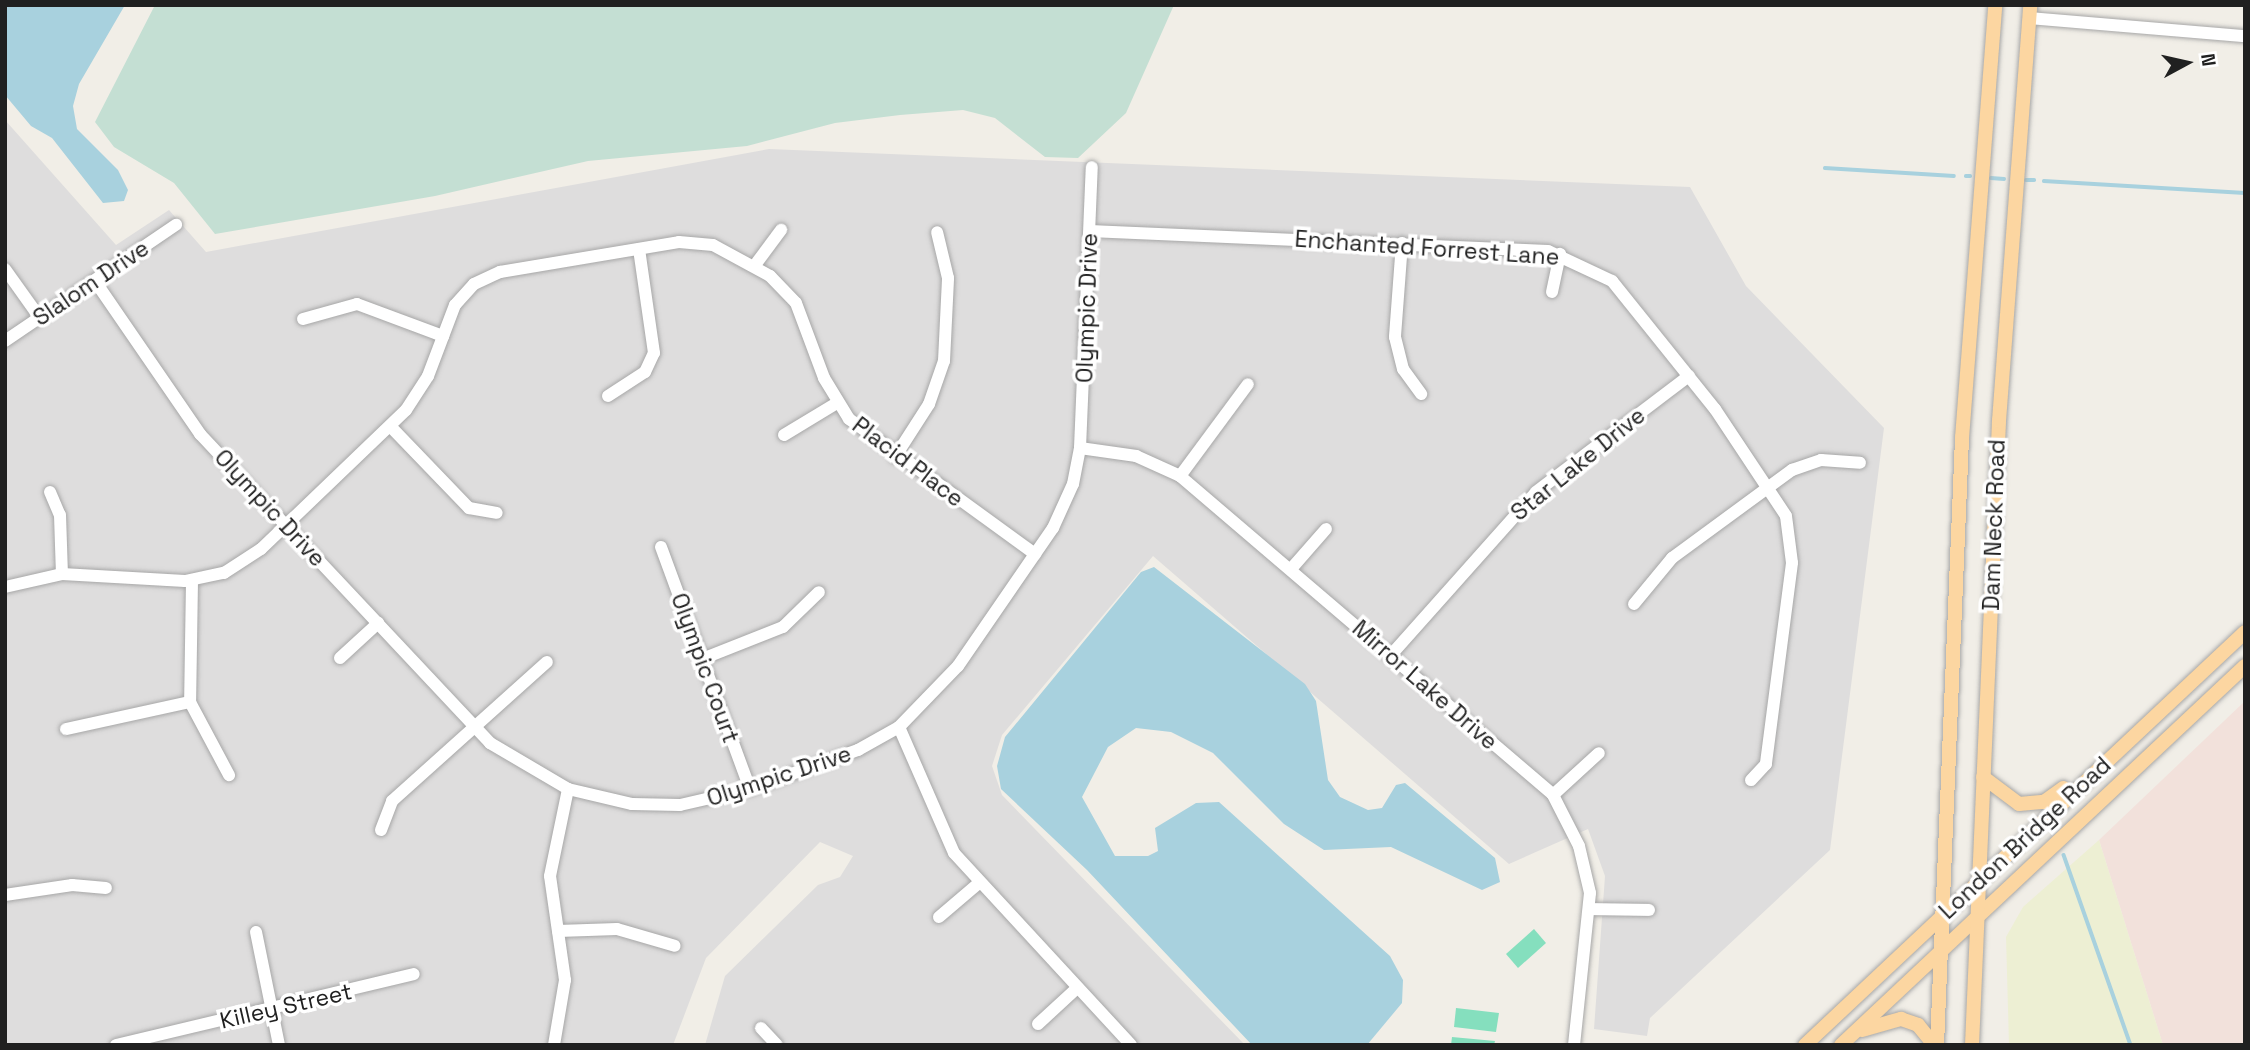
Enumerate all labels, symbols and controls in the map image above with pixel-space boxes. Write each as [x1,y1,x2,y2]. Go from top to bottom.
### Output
north arrow [2152,28,2222,98]
text: N [2195,52,2222,68]
street label: Enchanted Forrest Lane [1294,225,1560,271]
street label: Olympic Drive [1071,233,1103,383]
street label: Slalom Drive [28,234,154,332]
street label: Star Lake Drive [1505,401,1651,527]
street label: Placid Place [847,411,969,513]
street label: Dam Neck Road [1977,439,2011,611]
street label: Olympic Drive [209,444,331,572]
street label: Olympic Court [665,589,745,747]
street label: Mirror Lake Drive [1347,614,1503,756]
street label: Olympic Drive [703,740,855,812]
street label: London Bridge Road [1933,751,2117,925]
street label: Killey Street [217,977,355,1035]

